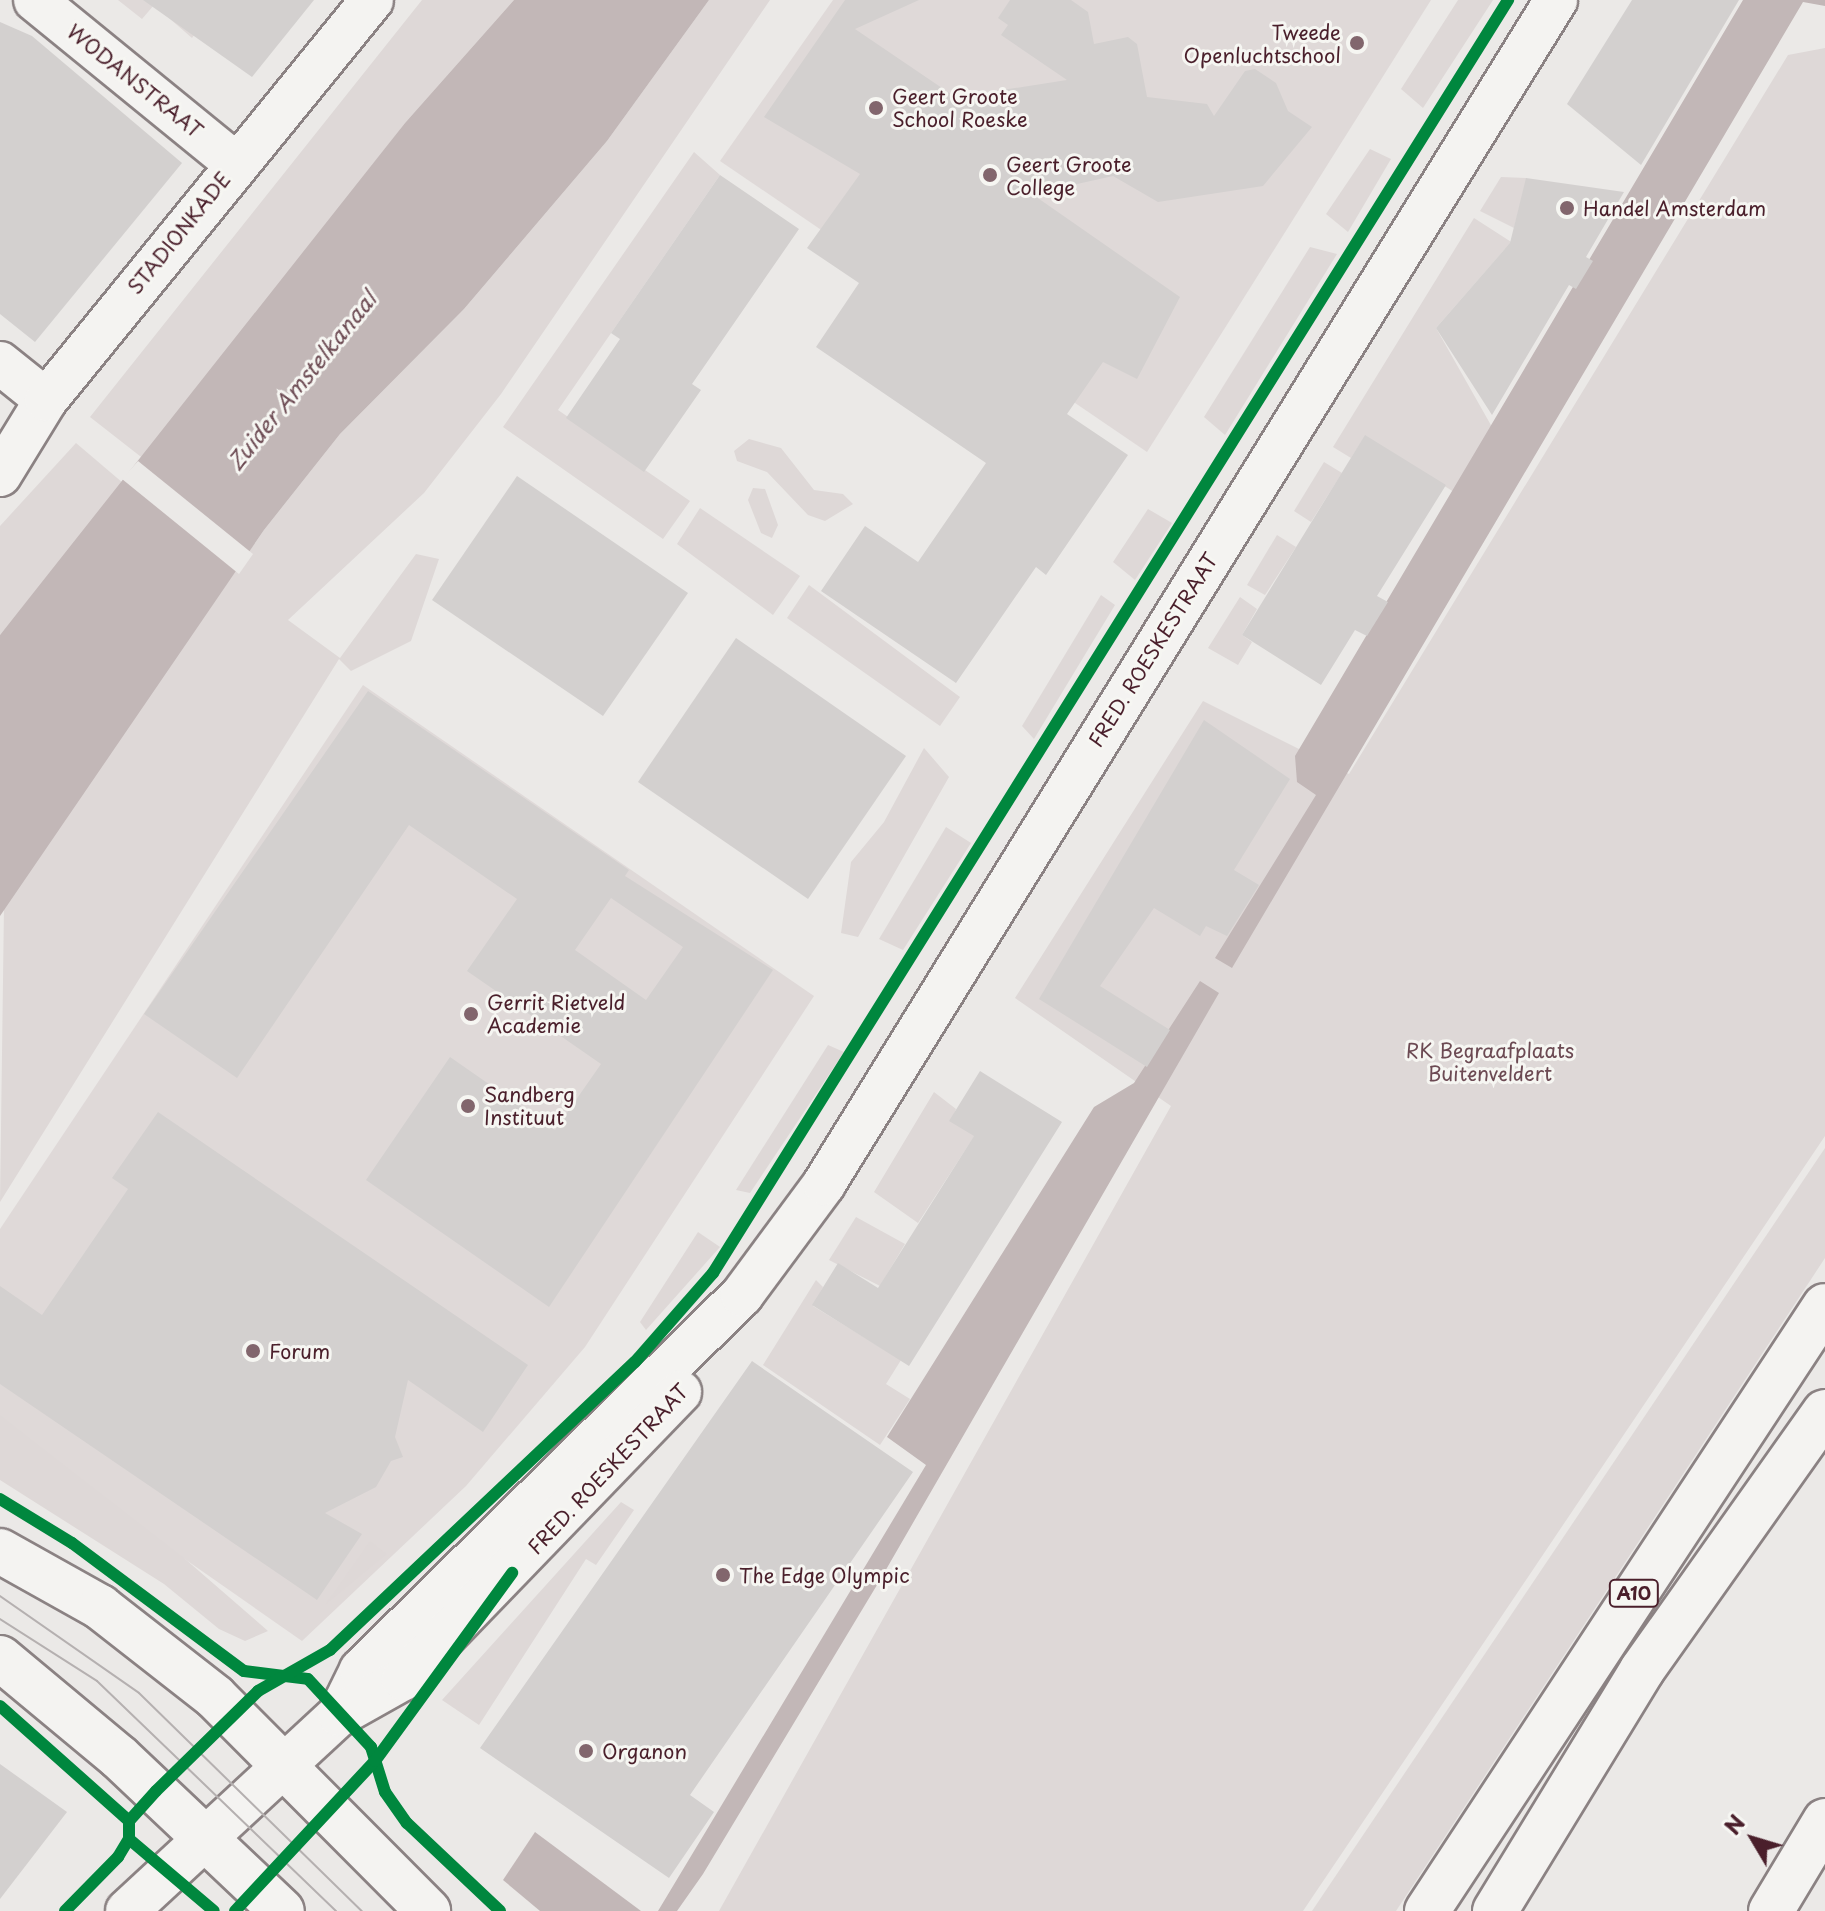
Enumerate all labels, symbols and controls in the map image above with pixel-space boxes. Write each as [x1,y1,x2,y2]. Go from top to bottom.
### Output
street label: WODANSTRAAT [62,19,208,143]
place label: Tweede Openluchtschool [1184,20,1341,67]
marker: Tweede Openluchtschool [1348,34,1366,52]
place label: Geert Groote School Roeske [892,84,1028,131]
marker: Geert Groote School Roeske [867,99,885,117]
place label: Geert Groote College [1006,152,1132,199]
marker: Geert Groote College [981,166,999,184]
street label: STADIONKADE [122,167,236,299]
place label: Handel Amsterdam [1583,196,1767,220]
marker: Handel Amsterdam [1558,199,1576,217]
water label: Zuider Amstelkanaal [221,285,381,475]
street label: FRED. ROESKESTRAAT [1083,548,1223,752]
place label: Gerrit Rietveld Academie [487,990,625,1037]
marker: Gerrit Rietveld Academie [462,1005,480,1023]
park label: RK Begraafplaats Buitenveldert [1405,1039,1575,1086]
place label: Sandberg Instituut [484,1082,575,1129]
marker: Sandberg Instituut [459,1097,477,1115]
place label: Forum [269,1339,330,1363]
marker: Forum [244,1342,262,1360]
street label: FRED. ROESKESTRAAT [522,1378,694,1560]
place label: The Edge Olympic [739,1563,911,1587]
marker: The Edge Olympic [714,1566,732,1584]
road number: A10 [1608,1579,1660,1607]
place label: Organon [602,1739,687,1763]
marker: Organon [577,1742,595,1760]
north arrow [1713,1799,1793,1879]
text: N [1715,1807,1752,1841]

